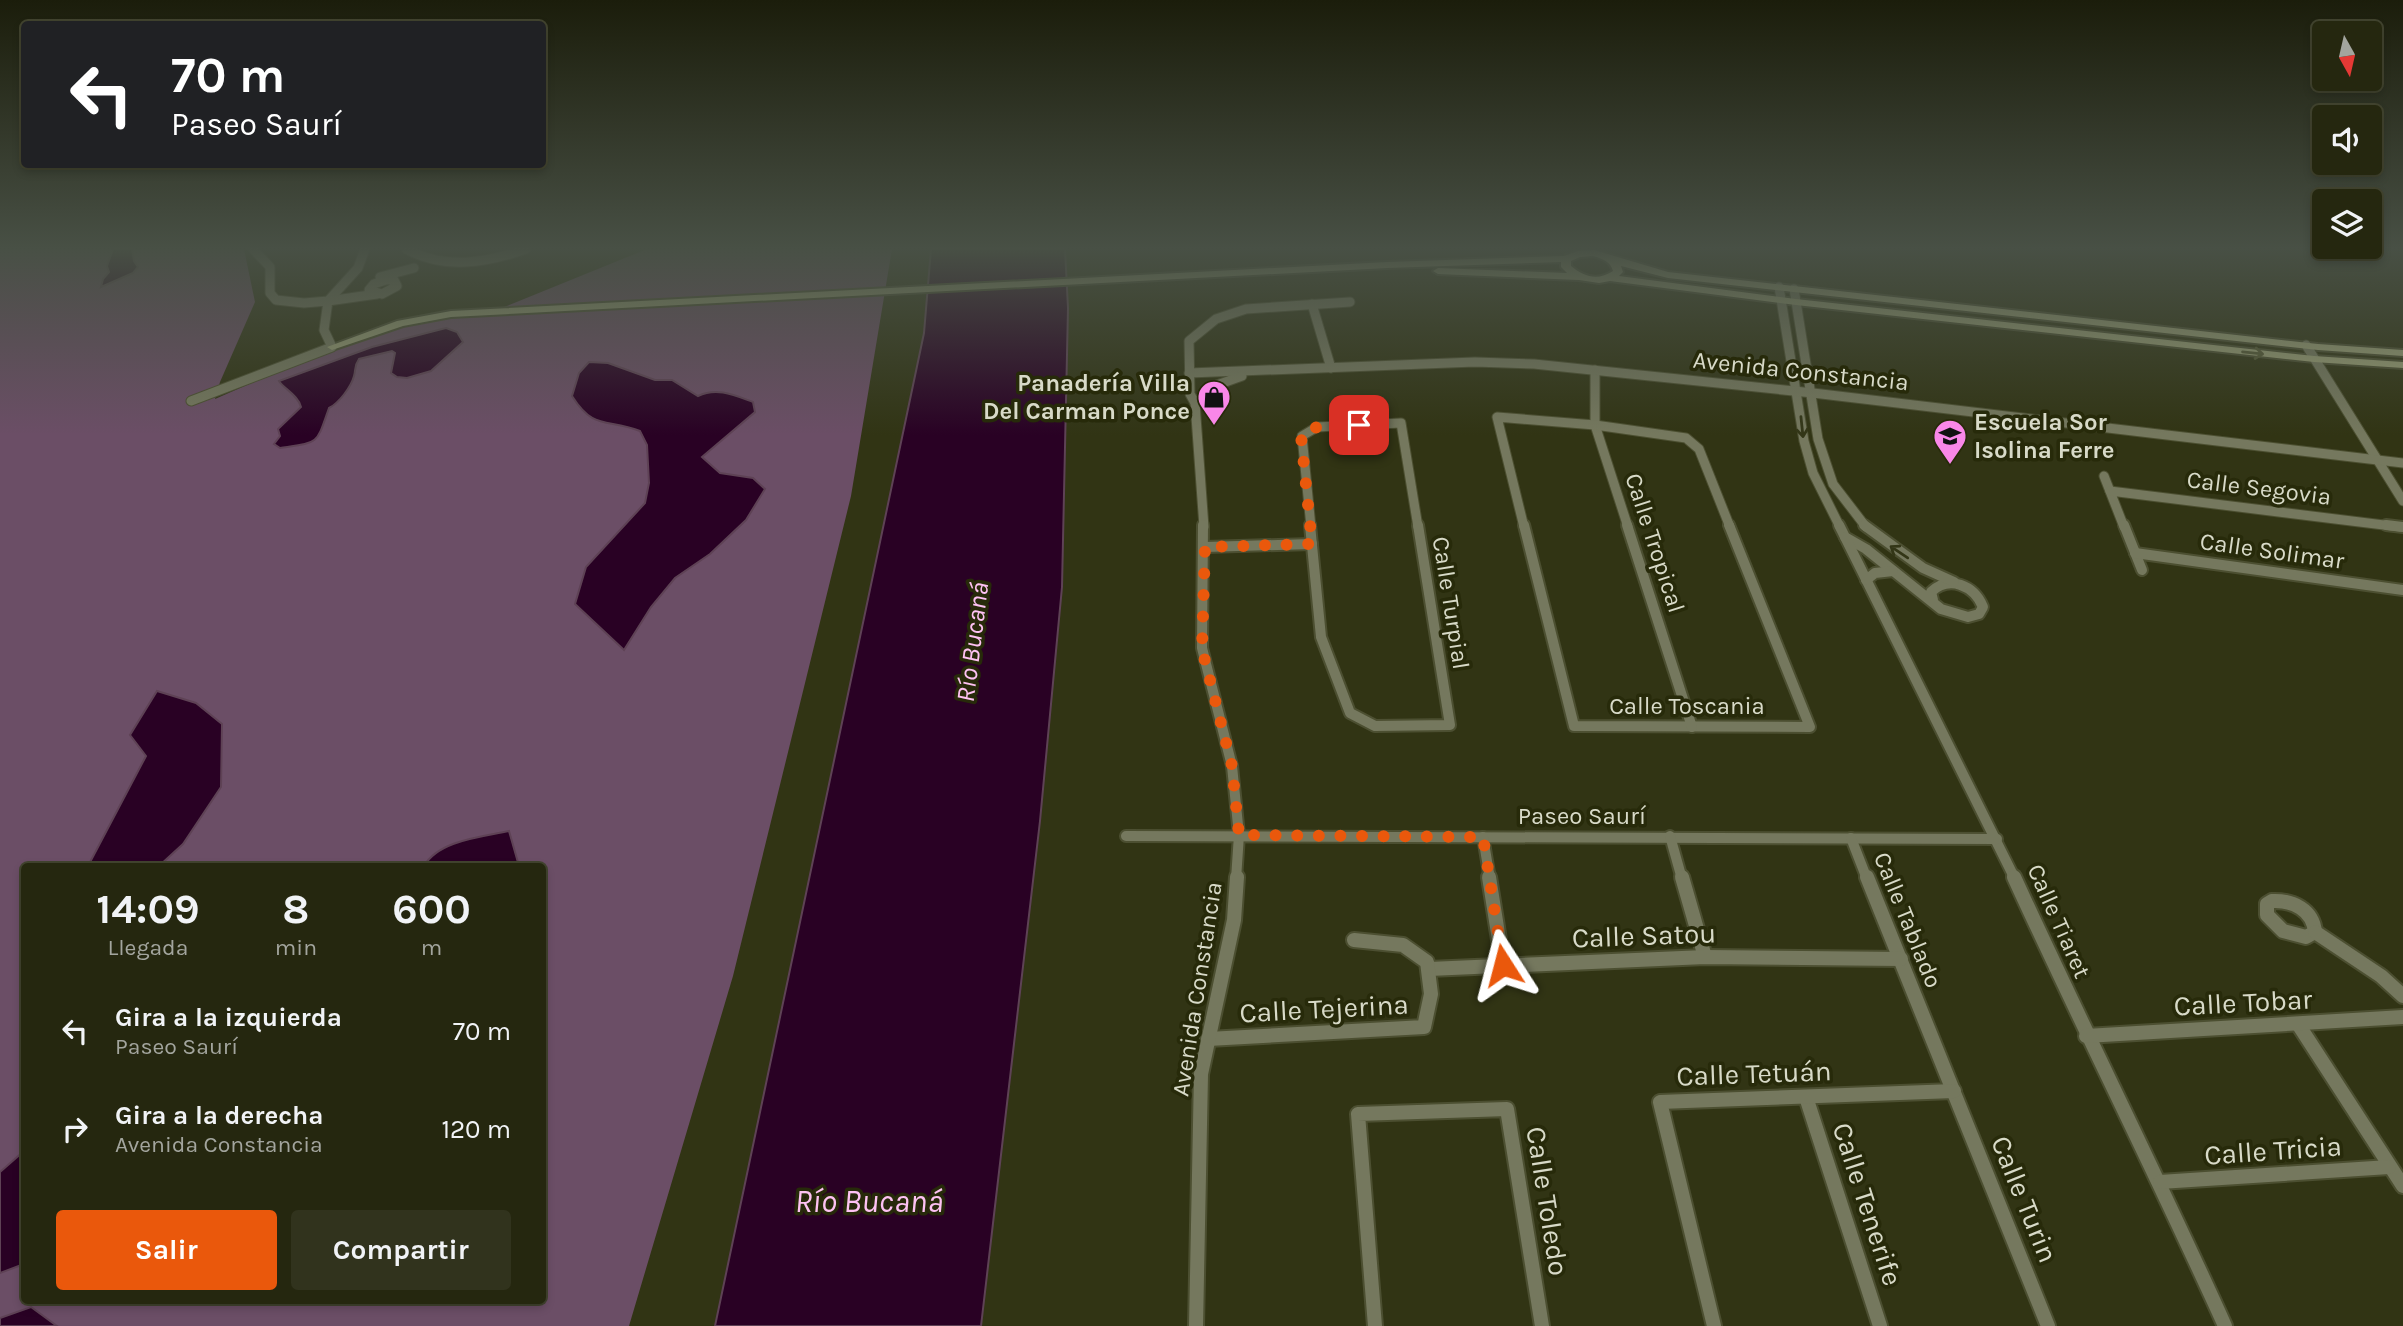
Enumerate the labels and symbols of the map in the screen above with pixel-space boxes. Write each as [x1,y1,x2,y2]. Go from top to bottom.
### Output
north arrow [2312,21,2382,91]
street label: Avenida Constancia [1692,346,1910,396]
one-way arrow [2241,346,2264,359]
place label: Panadería Villa Del Carman Ponce [983,369,1190,425]
shop icon: Panadería Villa Del Carman Ponce [1195,378,1233,427]
pin [1329,395,1389,455]
place label: Escuela Sor Isolina Ferre [1974,408,2114,464]
one-way arrow [1796,415,1809,438]
school or university icon: Escuela Sor Isolina Ferre [1931,417,1969,466]
street label: Calle Segovia [2185,465,2333,511]
street label: Calle Tropical [1619,470,1691,616]
street label: Calle Solimar [2198,527,2346,575]
street label: Calle Turpial [1427,535,1475,671]
one-way arrow [1890,545,1909,559]
water label: Río Bucaná [950,580,995,704]
street label: Calle Toscania [1609,692,1765,720]
street label: Paseo Saurí [1518,802,1647,830]
street label: Calle Tablado [1868,848,1948,992]
street label: Calle Tiaret [2021,860,2097,982]
street label: Avenida Constancia [1166,880,1228,1098]
street label: Calle Satou [1571,916,1717,955]
position arrow [1466,928,1540,1002]
street label: Calle Tobar [2173,982,2314,1023]
street label: Calle Tejerina [1239,988,1410,1029]
street label: Calle Tetuán [1676,1054,1832,1093]
street label: Calle Tenerife [1826,1119,1909,1290]
street label: Calle Toledo [1519,1124,1576,1278]
street label: Calle Tricia [2203,1129,2343,1172]
street label: Calle Turin [1984,1131,2065,1267]
water label: Río Bucaná [795,1183,943,1220]

